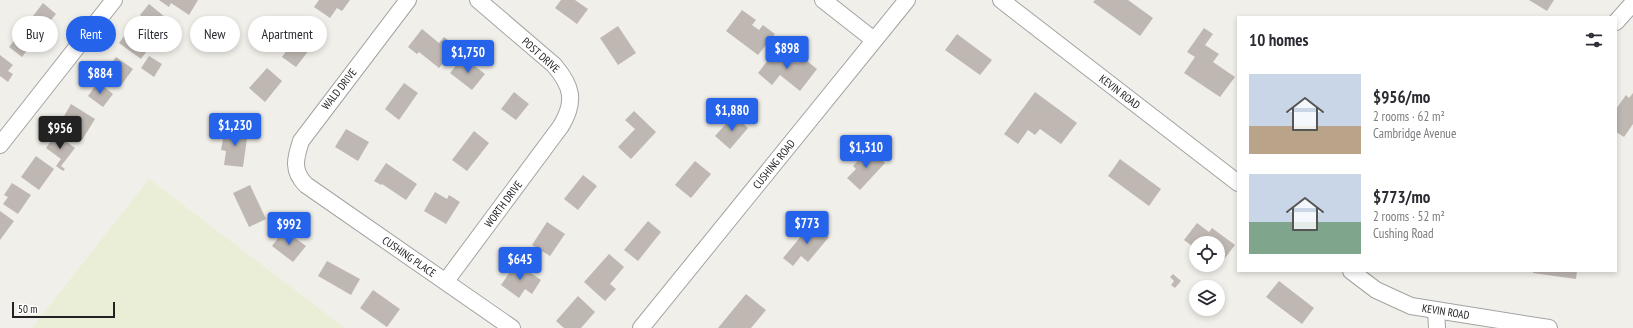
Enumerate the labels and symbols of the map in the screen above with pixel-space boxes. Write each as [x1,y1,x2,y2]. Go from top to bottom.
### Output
street label: POST DRIVE [519,34,563,76]
pin: $898 [763,36,811,70]
pin: $1,750 [435,40,501,74]
pin: $884 [76,61,124,95]
street label: WALD DRIVE [319,65,360,112]
street label: KEVIN ROAD [1096,71,1143,112]
pin: $1,880 [699,98,765,132]
pin: $1,230 [202,113,268,147]
pin: $956 [36,116,84,150]
pin: $1,310 [833,135,899,169]
street label: CUSHING ROAD [750,136,798,192]
street label: WORTH DRIVE [481,178,525,230]
pin: $773 [783,211,831,245]
pin: $992 [265,212,313,246]
street label: CUSHING PLACE [380,233,439,280]
pin: $645 [496,247,544,281]
scale bar [12,300,115,319]
street label: KEVIN ROAD [1421,301,1471,322]

